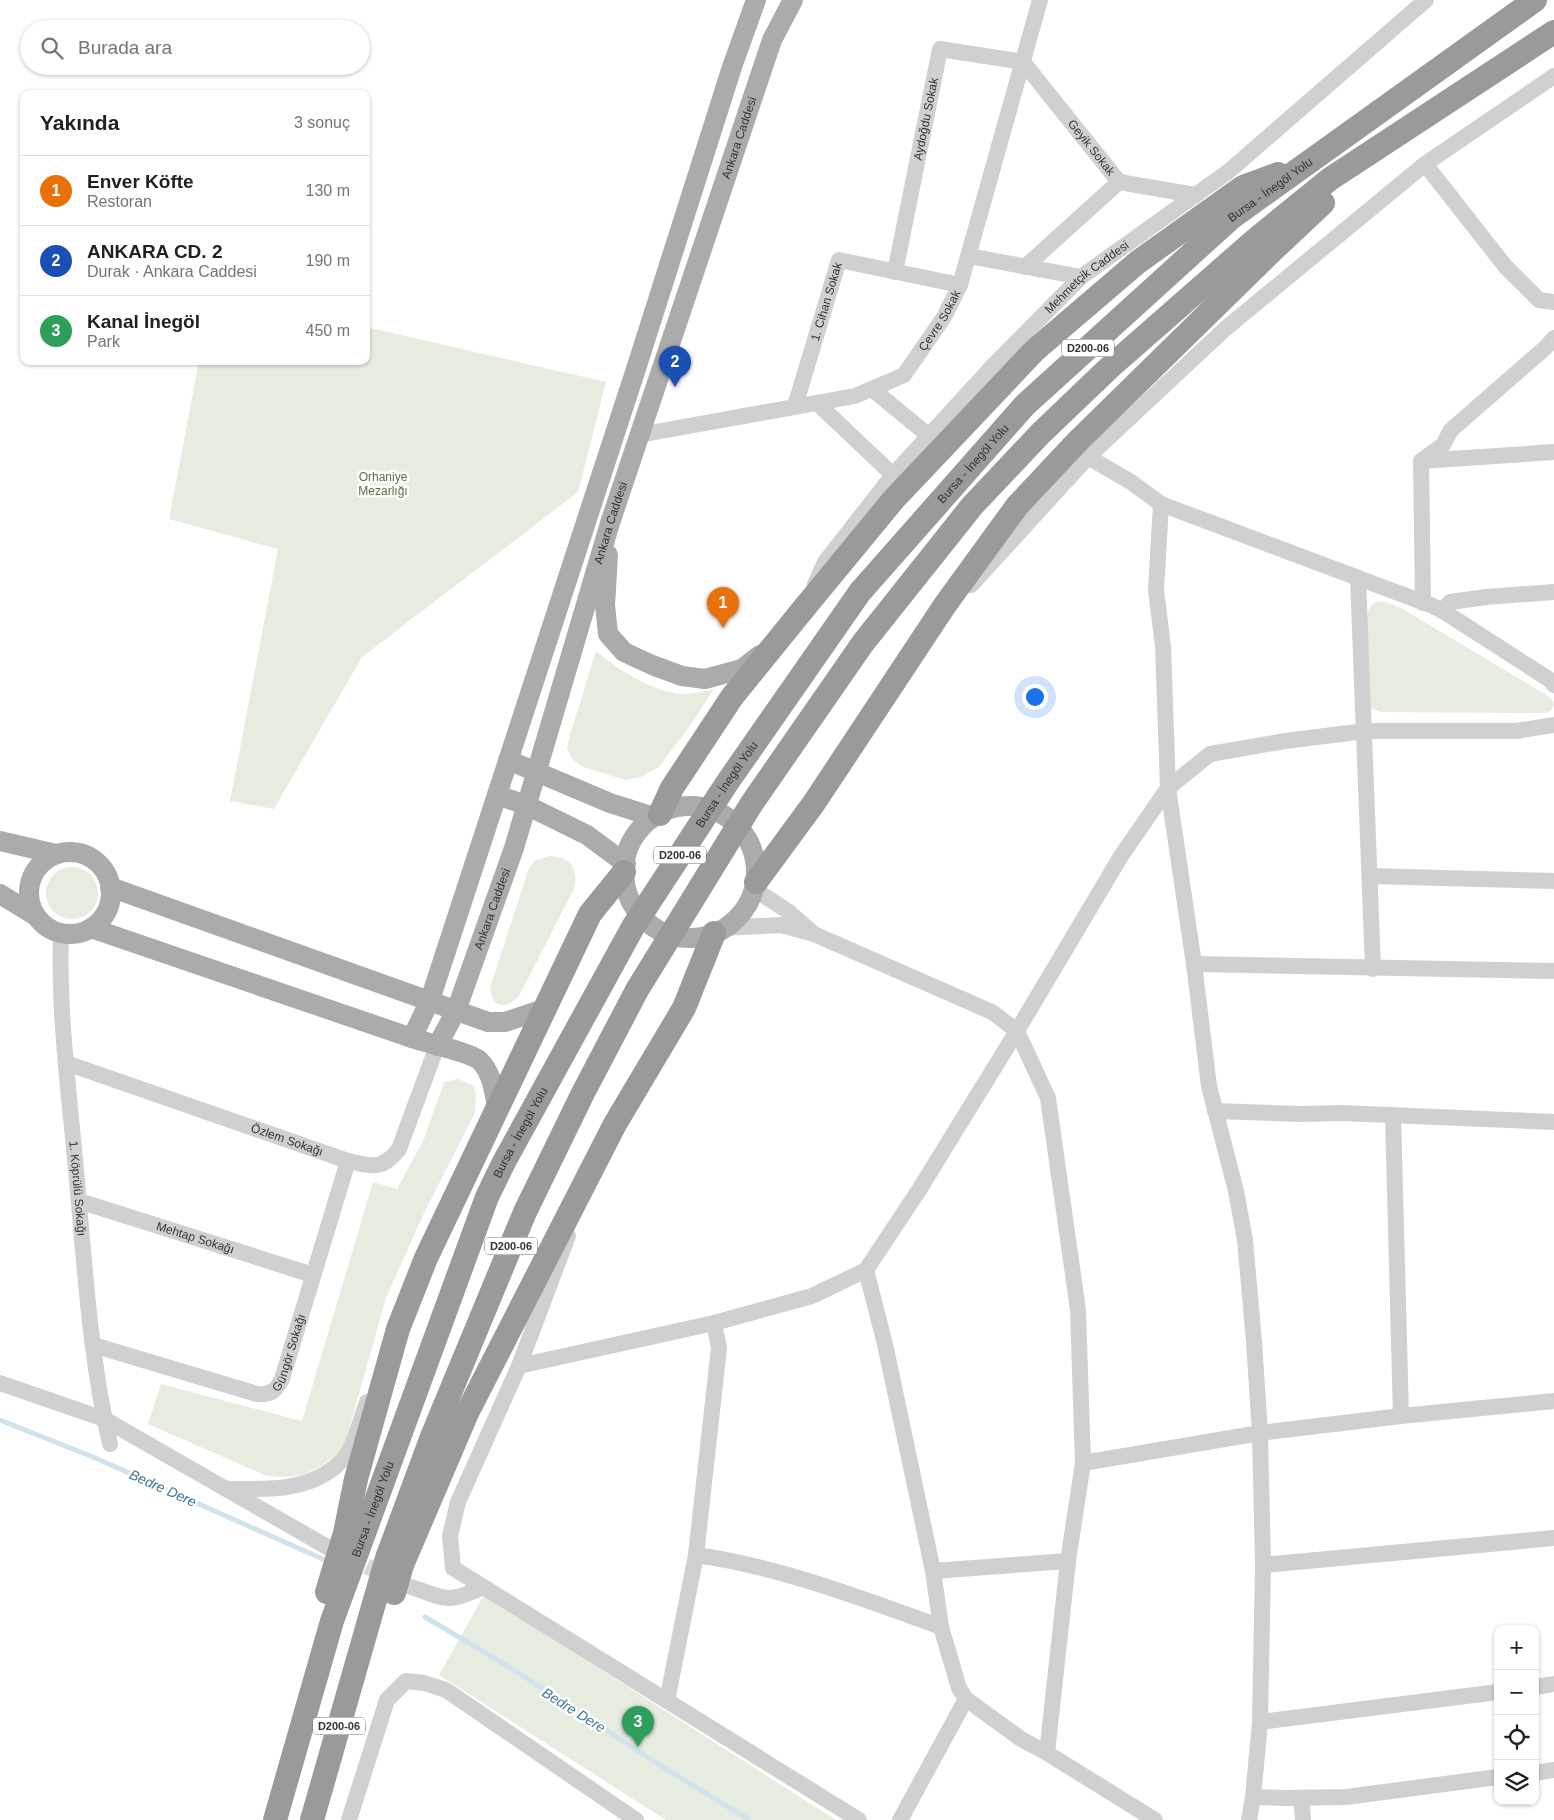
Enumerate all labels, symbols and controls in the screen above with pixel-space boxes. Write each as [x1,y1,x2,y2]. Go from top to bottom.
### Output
search box [20,20,370,75]
icon: search [38,34,66,62]
text: Burada ara [78,37,172,58]
street label: Aydoğdu Sokak [911,76,941,162]
street label: Ankara Caddesi [719,95,759,181]
text: Yakında [40,111,119,134]
text: 3 sonuç [294,114,350,131]
street label: Geyik Sokak [1065,117,1119,179]
street label: Bursa - İnegöl Yolu [1225,155,1315,225]
text: Enver Köfte [87,171,194,192]
text: 1 [52,182,60,199]
text: 130 m [306,182,350,199]
text: Restoran [87,193,152,210]
street label: Mehmetçik Caddesi [1042,238,1131,316]
text: ANKARA CD. 2 [87,241,222,262]
text: 2 [52,252,60,269]
text: 190 m [306,252,350,269]
street label: 1. Cihan Sokak [808,260,845,343]
text: Durak · Ankara Caddesi [87,263,257,280]
street label: Çevre Sokak [916,287,964,354]
text: Kanal İnegöl [87,311,200,332]
text: 3 [52,322,60,339]
text: 450 m [306,322,350,339]
text: Park [87,333,120,350]
road number: D200-06 [1062,339,1114,356]
pin: 2 [659,346,691,387]
street label: Bursa - İnegöl Yolu [934,421,1012,506]
park label: Orhaniye Mezarlığı [358,470,408,498]
street label: Ankara Caddesi [591,480,630,566]
pin: 1 [707,587,739,628]
your location [1022,684,1048,710]
street label: Bursa - İnegöl Yolu [693,739,761,830]
road number: D200-06 [654,846,706,864]
street label: Ankara Caddesi [471,866,513,952]
street label: Bursa - İnegöl Yolu [490,1085,551,1180]
street label: Özlem Sokağı [249,1121,325,1159]
street label: 1. Köprülü Sokağı [66,1140,89,1236]
street label: Mehtap Sokağı [155,1219,236,1257]
road number: D200-06 [485,1238,537,1254]
street label: Güngör Sokağı [269,1312,308,1394]
street label: Bursa - İnegöl Yolu [349,1459,397,1559]
water label: Bedre Dere [127,1466,199,1510]
map controls [1494,1625,1539,1805]
button: + [1494,1625,1539,1670]
button: − [1494,1670,1539,1715]
water label: Bedre Dere [539,1684,609,1736]
pin: 3 [622,1706,654,1747]
button: locate [1494,1715,1539,1760]
road number: D200-06 [313,1718,365,1734]
button: layers [1494,1760,1539,1805]

